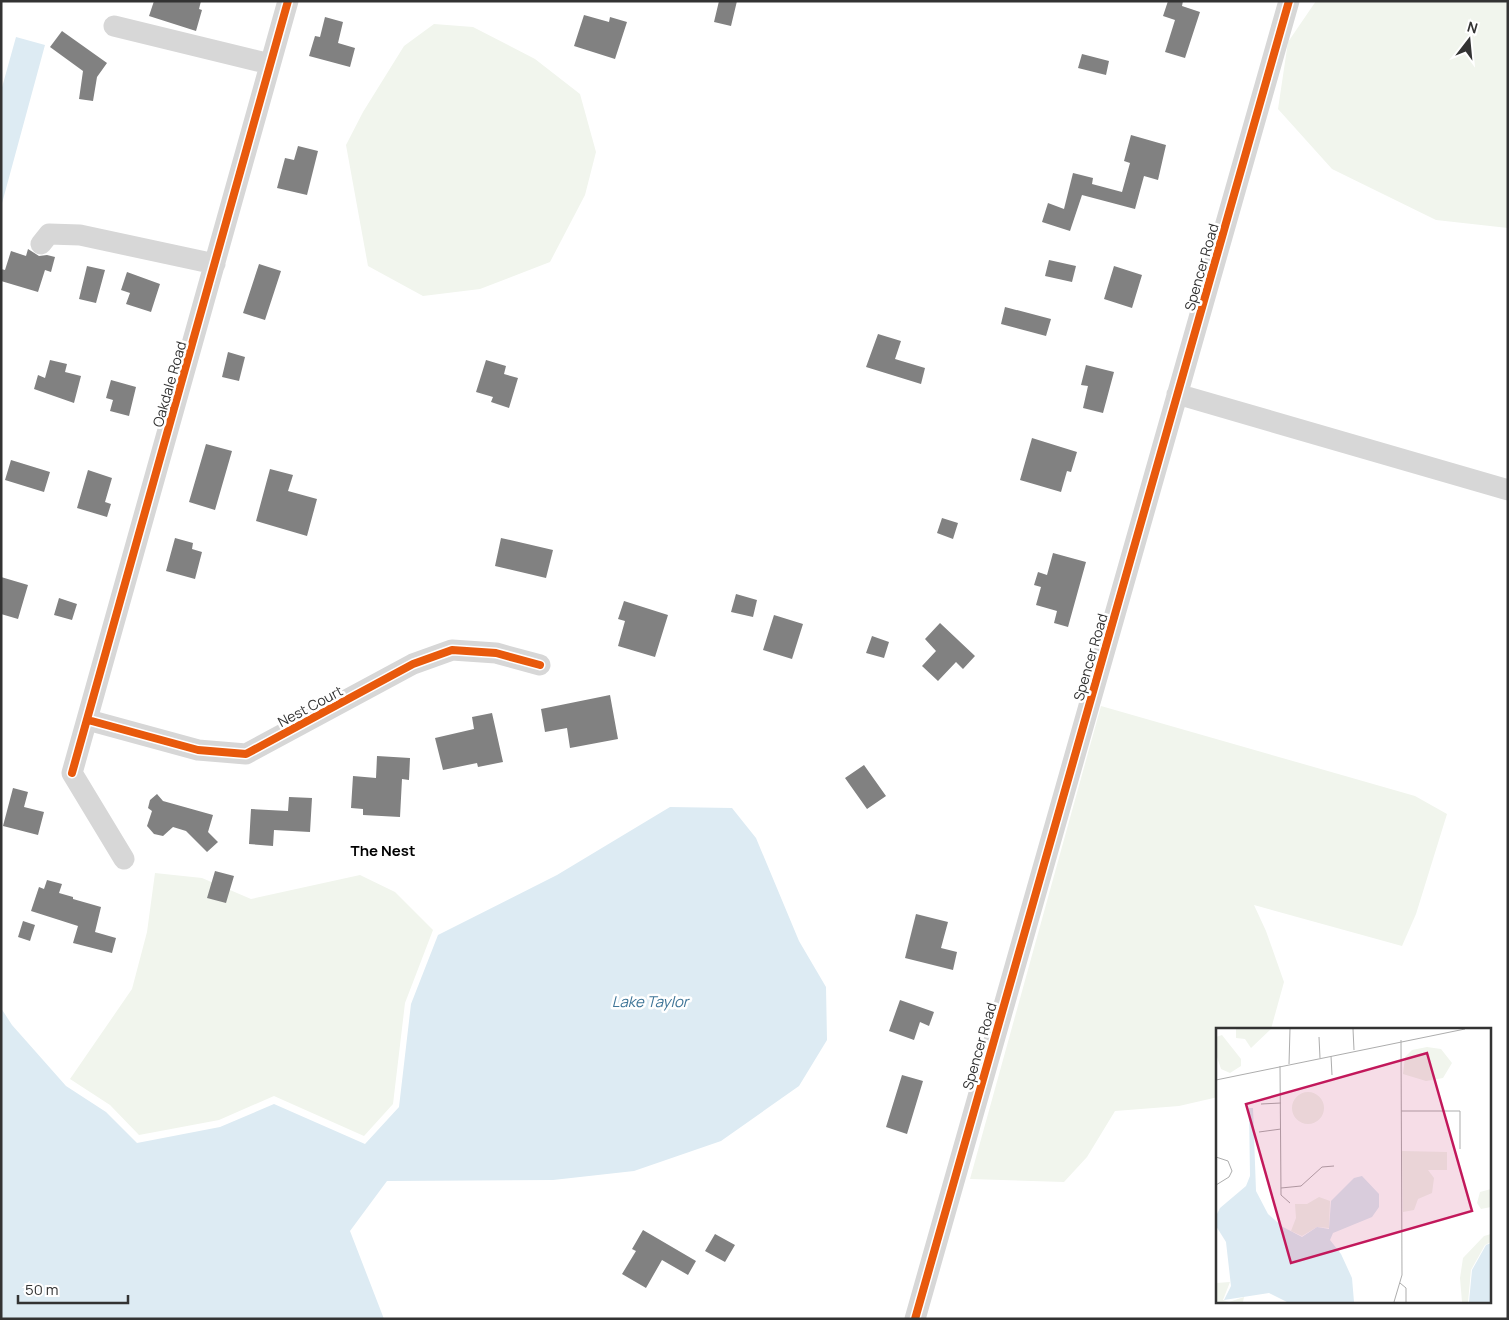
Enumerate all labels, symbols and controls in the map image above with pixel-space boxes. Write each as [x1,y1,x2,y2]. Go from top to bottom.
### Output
north arrow [1444,15,1494,65]
text: N [1465,17,1480,38]
street label: Spencer Road [1179,221,1223,313]
street label: Oakdale Road [148,339,190,429]
street label: Spencer Road [1068,611,1112,703]
street label: Nest Court [274,681,346,731]
district label: The Nest [351,840,415,861]
water label: Lake Taylor [612,991,691,1012]
street label: Spencer Road [957,1000,1001,1092]
inset map [1216,1028,1492,1302]
scale bar [18,1272,128,1304]
text: 50 m [25,1279,59,1300]

